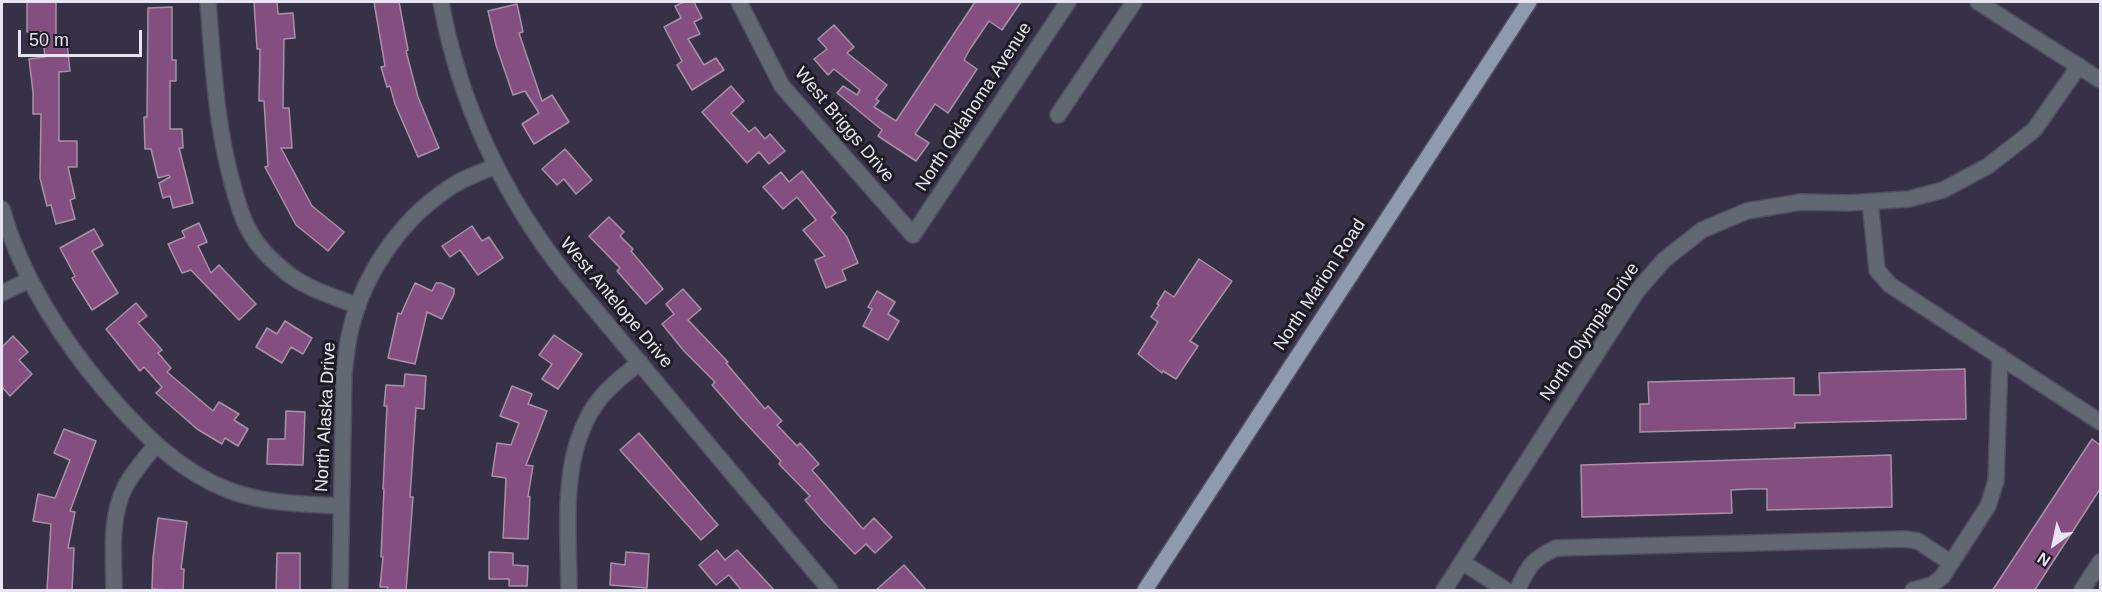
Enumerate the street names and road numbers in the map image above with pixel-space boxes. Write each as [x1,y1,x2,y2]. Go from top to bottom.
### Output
street label: North Oklahoma Avenue [911,19,1037,195]
street label: West Briggs Drive [790,63,898,187]
street label: North Marion Road [1270,215,1370,355]
street label: West Antelope Drive [555,233,677,373]
street label: North Olympia Drive [1536,259,1644,405]
street label: North Alaska Drive [311,342,341,492]

